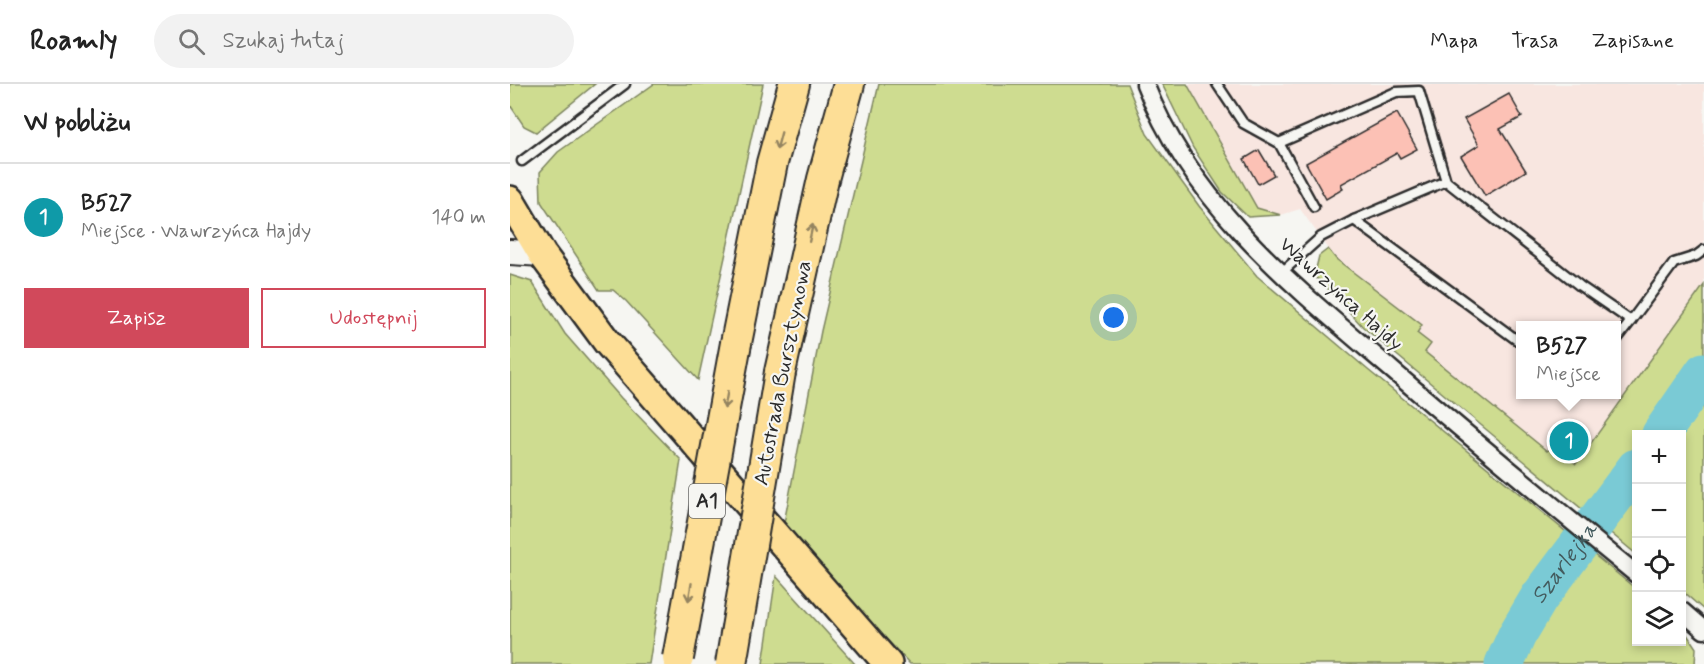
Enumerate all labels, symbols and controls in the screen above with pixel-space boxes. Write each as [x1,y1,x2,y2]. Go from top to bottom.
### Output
search box [154,14,574,68]
text: Roamly [30,23,118,60]
icon: search [175,25,208,58]
text: Szukaj tutaj [223,27,344,55]
text: Mapa [1430,27,1478,55]
text: Trasa [1511,27,1559,55]
text: Zapisane [1592,27,1674,55]
text: W pobliżu [24,106,130,140]
one-way arrow [772,131,784,150]
text: B527 [81,190,132,218]
text: 1 [39,204,48,231]
text: 140 m [432,204,486,231]
text: Miejsce · Wawrzyńca Hajdy [81,218,311,245]
one-way arrow [806,223,817,243]
street label: Wawrzyńca Hajdy [1273,231,1409,357]
street label: Autostrada Bursztynowa [747,258,819,488]
button: Zapisz [24,288,249,348]
button: Udostępnij [261,288,486,348]
your location [1099,303,1128,332]
popup [1516,321,1621,399]
text: B527 [1536,333,1587,361]
text: Miejsce [1536,361,1601,388]
one-way arrow [720,390,731,410]
pin: 1 [1550,418,1588,464]
map controls [1632,430,1686,646]
button: + [1632,430,1686,484]
road number: A1 [689,484,725,518]
button: − [1632,484,1686,538]
water label: Szarlejka [1525,517,1605,610]
button: locate [1632,538,1686,592]
one-way arrow [684,582,695,601]
button: layers [1632,592,1686,646]

